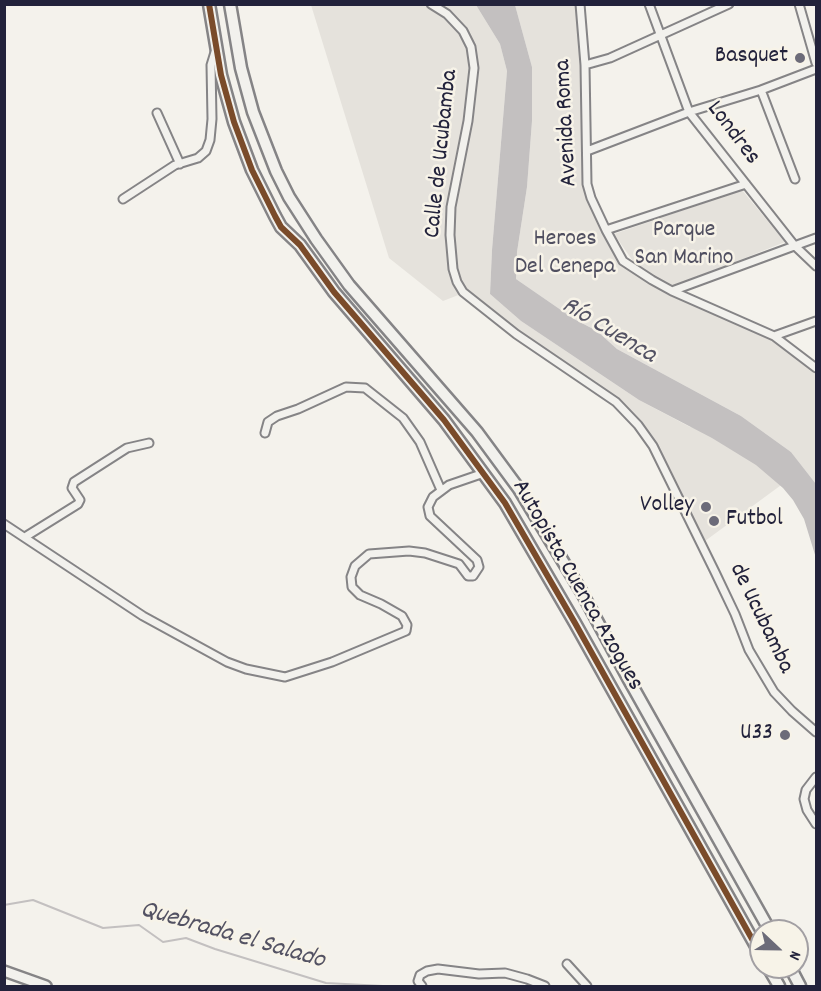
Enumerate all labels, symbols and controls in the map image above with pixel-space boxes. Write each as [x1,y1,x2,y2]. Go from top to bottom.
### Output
place label: Basquet [715,44,788,72]
marker: Basquet [793,51,807,65]
street label: Avenida Roma [550,59,586,187]
street label: Calle de Ucubamba [420,68,466,240]
street label: Londres [699,96,765,172]
park label: Parque San Marino [635,218,733,274]
park label: Heroes Del Cenepa [515,227,615,283]
water label: Río Cuenca [555,292,661,372]
street label: Autopista Cuenca Azogues [504,475,648,697]
place label: Volley [640,493,694,521]
marker: Volley [699,500,713,514]
place label: Futbol [726,507,783,535]
marker: Futbol [707,514,721,528]
street label: de Ucubamba [721,559,799,679]
place label: U33 [740,721,773,749]
marker: U33 [778,728,792,742]
water label: Quebrada el Salado [136,896,328,978]
north arrow [749,919,809,979]
text: N [782,947,806,963]

